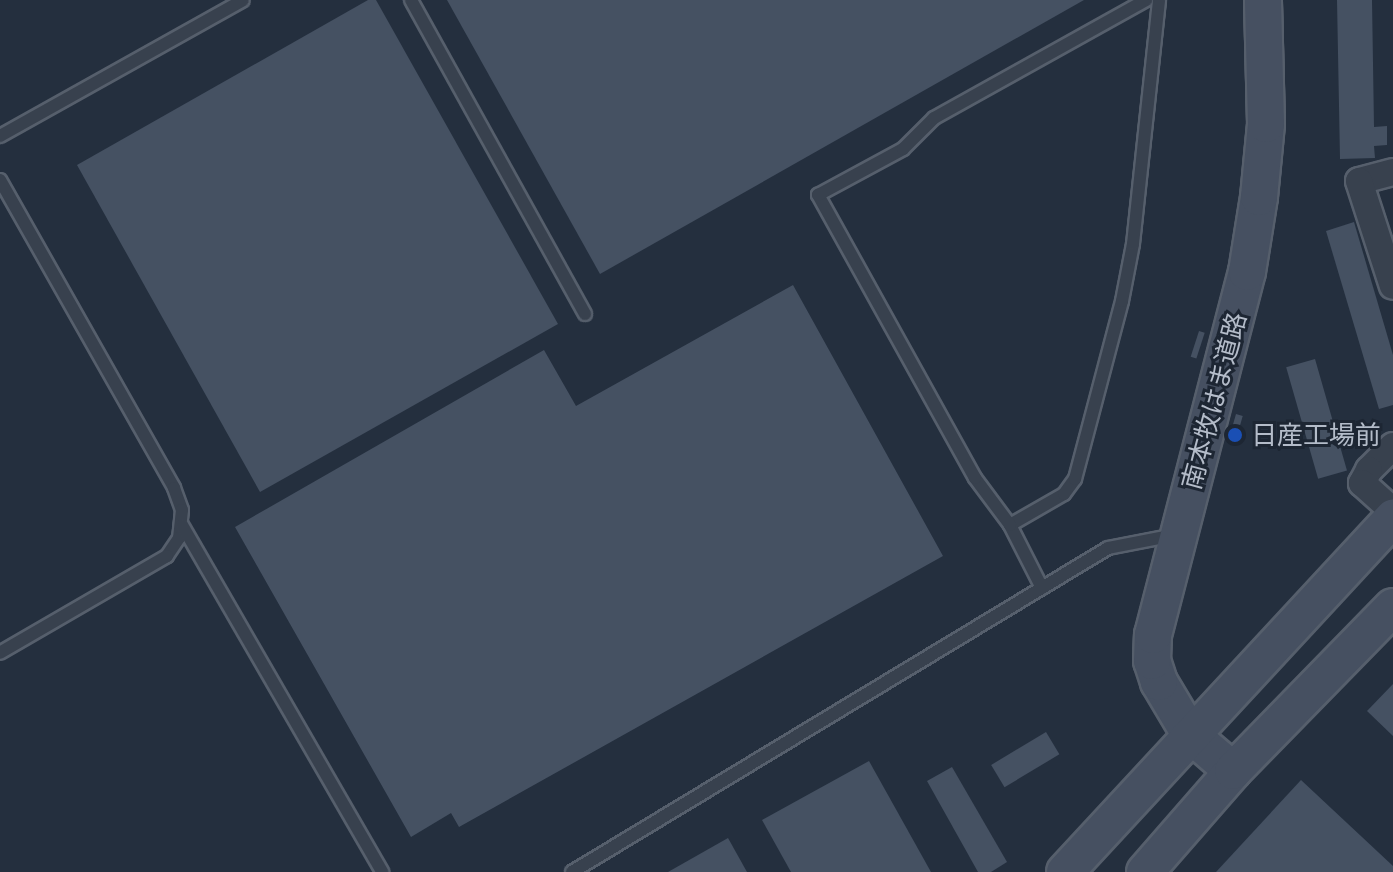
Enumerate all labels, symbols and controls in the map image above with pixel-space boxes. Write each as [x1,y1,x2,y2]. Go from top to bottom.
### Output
street label: 南本牧はま道路 [1175,309,1253,493]
place label: 日産工場前 [1251,419,1381,451]
marker: 日産工場前 [1226,426,1244,444]

